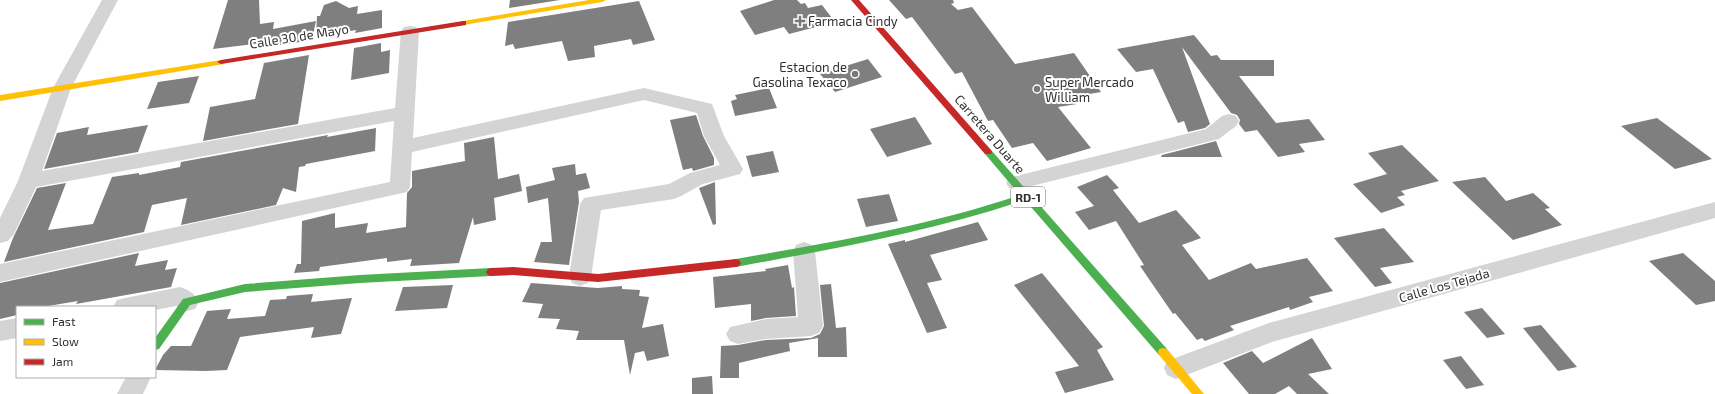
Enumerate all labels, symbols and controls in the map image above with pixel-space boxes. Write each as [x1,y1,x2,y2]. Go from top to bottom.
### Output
place label: Farmacia Cindy [808,13,898,29]
marker: Farmacia Cindy [795,16,805,26]
street label: Calle 30 de Mayo [248,20,350,52]
place label: Estacion de Gasolina Texaco [753,59,847,90]
marker: Estacion de Gasolina Texaco [850,69,860,79]
place label: Super Mercado William [1045,74,1134,105]
marker: Super Mercado William [1032,84,1042,94]
street label: Carretera Duarte [951,91,1029,177]
road number: RD-1 [1011,187,1045,207]
street label: Calle Los Tejada [1397,264,1491,306]
legend [16,306,156,378]
text: Fast [52,314,76,328]
text: Slow [52,334,79,348]
text: Jam [52,354,73,368]

